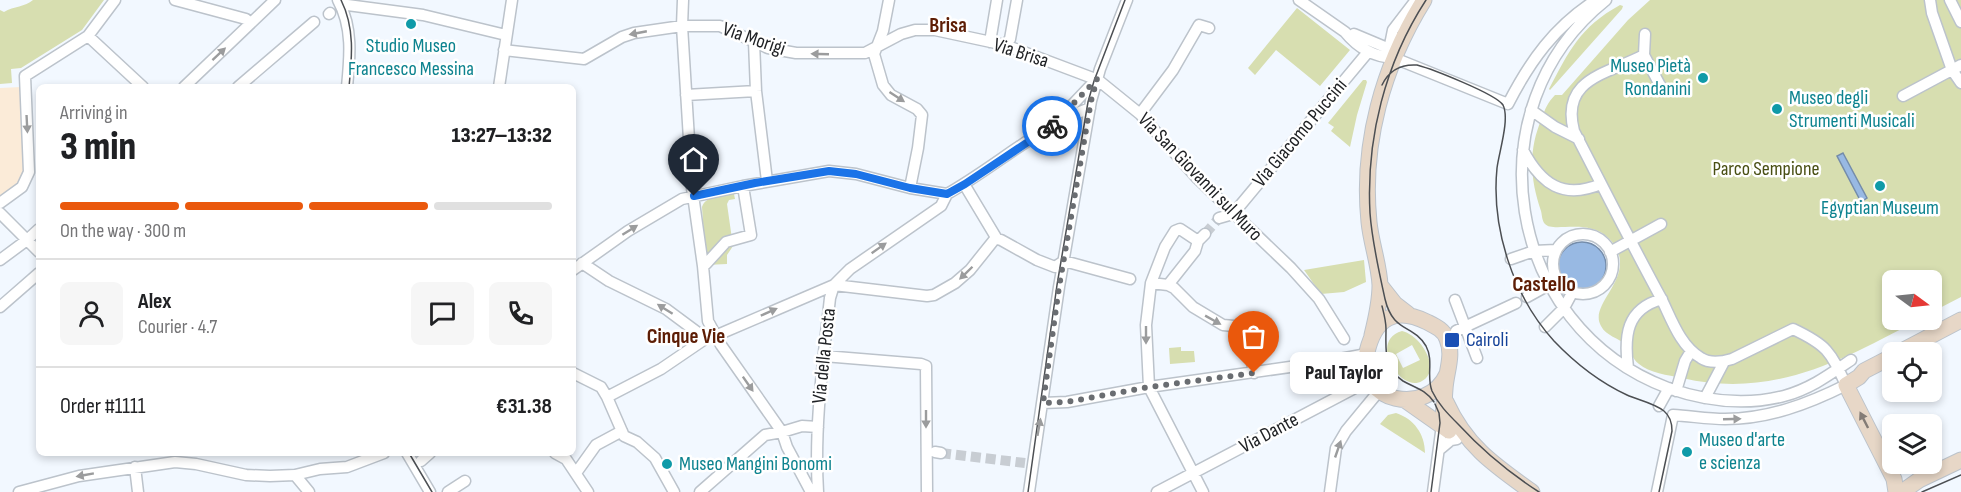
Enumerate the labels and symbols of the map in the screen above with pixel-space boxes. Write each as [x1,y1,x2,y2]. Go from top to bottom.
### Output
district label: Brisa [929,13,967,38]
marker: Studio Museo Francesco Messina [404,17,418,31]
street label: Via Morigi [719,17,789,61]
one-way arrow [628,29,647,38]
street label: Via Brisa [990,33,1052,73]
place label: Studio Museo Francesco Messina [348,34,474,81]
one-way arrow [211,47,226,61]
one-way arrow [810,49,829,58]
place label: Museo Pietà Rondanini [1610,54,1691,101]
marker: Museo Pietà Rondanini [1696,71,1710,85]
street label: Via Giacomo Puccini [1248,74,1352,192]
place label: Museo degli Strumenti Musicali [1789,86,1915,133]
one-way arrow [889,92,905,103]
courier [1022,96,1082,156]
marker: Museo degli Strumenti Musicali [1770,102,1784,116]
street label: Via San Giovanni sul Muro [1133,108,1267,246]
one-way arrow [22,115,31,134]
pin [668,134,719,196]
park label: Parco Sempione [1712,157,1820,181]
marker: Egyptian Museum [1873,179,1887,193]
place label: Egyptian Museum [1821,196,1939,220]
one-way arrow [622,225,638,236]
one-way arrow [871,242,887,254]
one-way arrow [958,266,973,280]
north arrow [1882,270,1942,330]
district label: Castello [1512,271,1576,298]
one-way arrow [657,304,673,315]
street label: Via della Posta [807,307,841,405]
one-way arrow [760,308,777,317]
pin [1228,311,1279,373]
one-way arrow [1205,315,1222,325]
district label: Cinque Vie [647,324,725,349]
one-way arrow [1141,325,1151,344]
place label: Cairoli [1466,328,1508,352]
marker: Cairoli [1443,331,1461,349]
callout: Paul Taylor [1290,352,1398,394]
one-way arrow [742,376,753,392]
street label: Via Dante [1235,407,1303,459]
one-way arrow [921,410,931,429]
one-way arrow [1859,411,1869,429]
one-way arrow [1722,414,1741,423]
one-way arrow [1035,417,1044,436]
place label: Museo d'arte e scienza [1699,428,1785,475]
one-way arrow [1334,440,1343,458]
marker: Museo d'arte e scienza [1680,445,1694,459]
place label: Museo Mangini Bonomi [679,452,832,476]
marker: Museo Mangini Bonomi [660,457,674,471]
one-way arrow [75,471,94,480]

